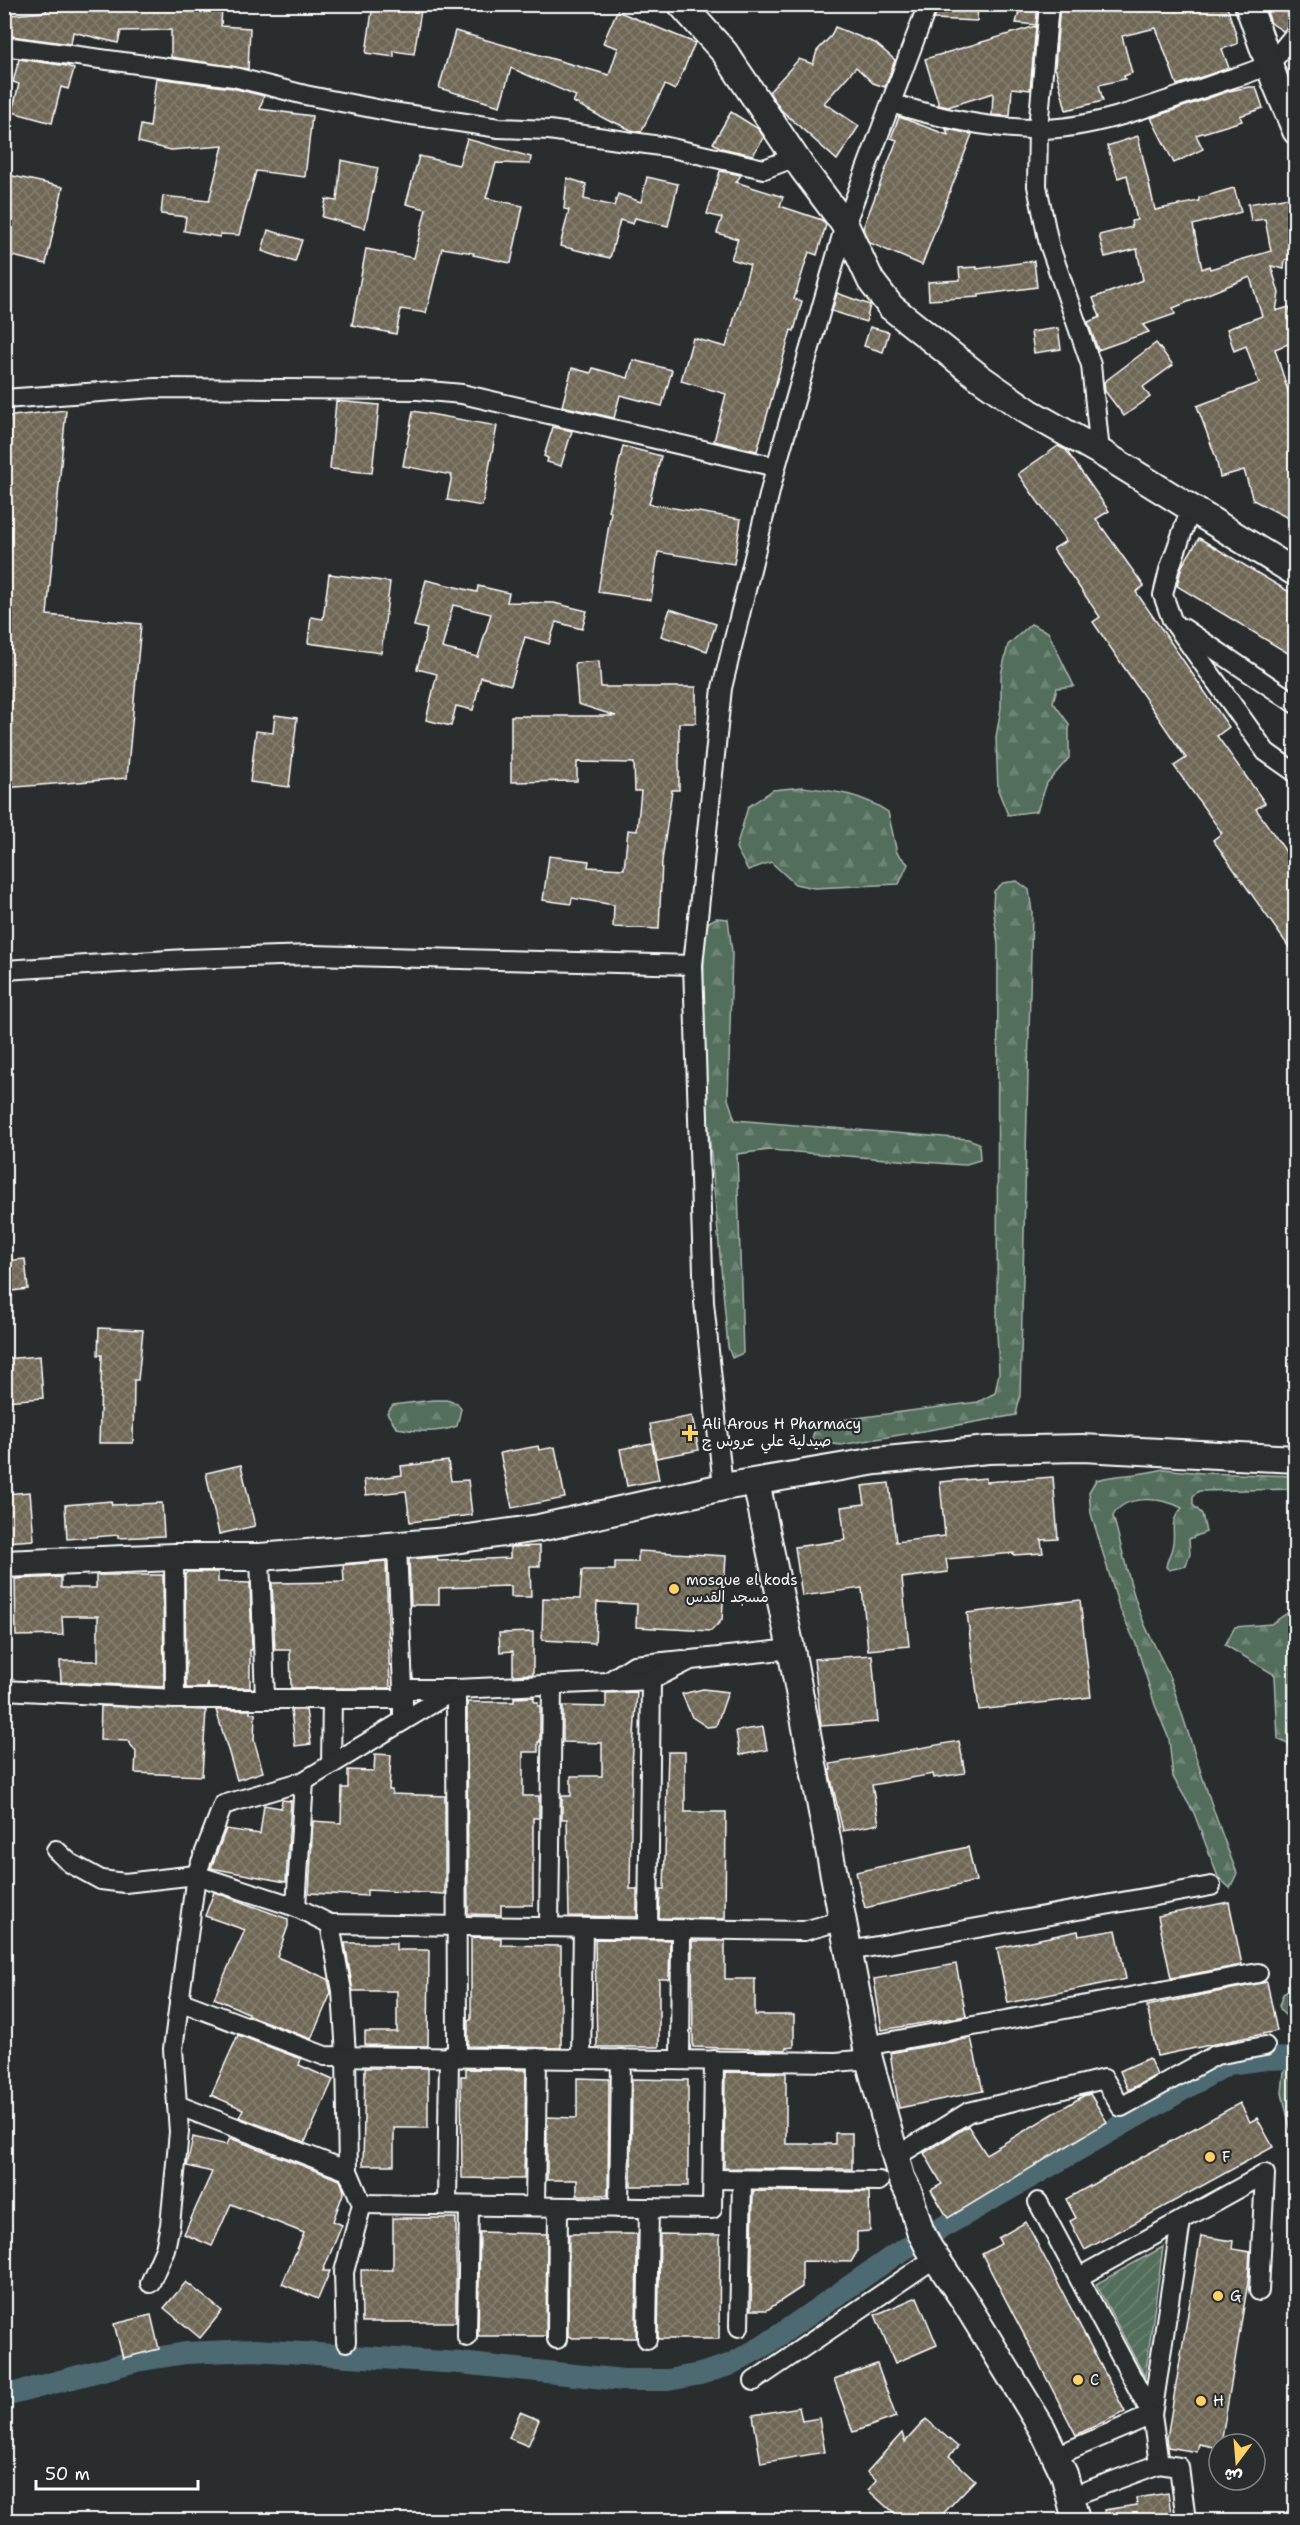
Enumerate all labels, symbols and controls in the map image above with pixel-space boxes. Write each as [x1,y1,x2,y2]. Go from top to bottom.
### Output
place label: Ali Arous H Pharmacy صيدلية علي عروس ح [702,1414,861,1454]
marker: Ali Arous H Pharmacy صيدلية علي عروس ح [683,1426,697,1440]
place label: mosque el kods مسجد القدس [686,1570,798,1607]
marker: mosque el kods مسجد القدس [667,1582,681,1596]
place label: F [1222,2147,1231,2167]
marker: F [1203,2150,1217,2164]
place label: G [1230,2286,1241,2306]
marker: G [1211,2289,1225,2303]
place label: C [1090,2370,1099,2390]
marker: C [1071,2373,1085,2387]
place label: H [1213,2391,1224,2411]
marker: H [1194,2394,1208,2408]
north arrow [1207,2432,1267,2492]
scale bar [36,2453,198,2491]
text: 50 m [45,2462,90,2486]
text: ش [1222,2463,1244,2488]

